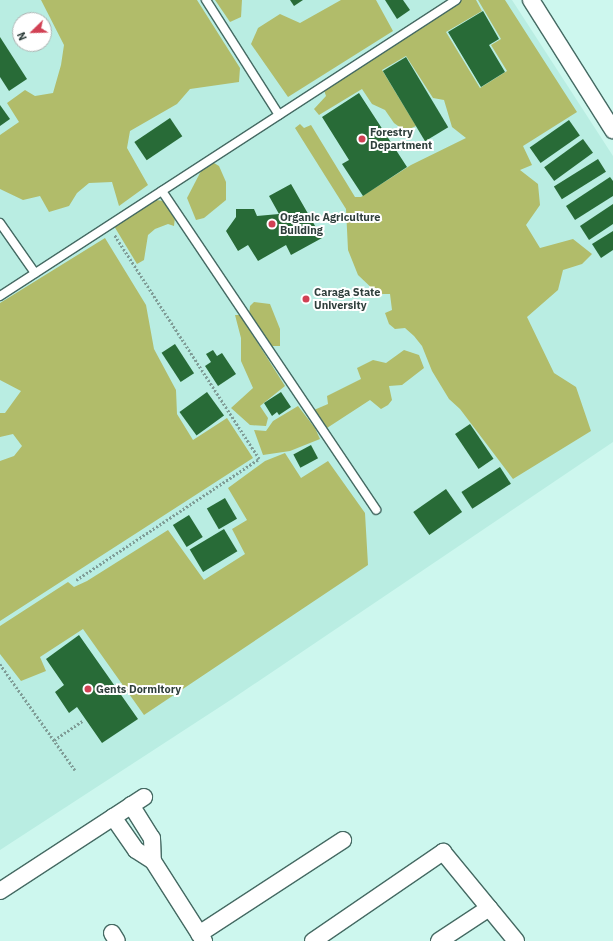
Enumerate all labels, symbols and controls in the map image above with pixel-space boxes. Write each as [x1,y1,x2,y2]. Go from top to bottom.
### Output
north arrow [12,12,52,52]
text: N [14,30,30,43]
place label: Forestry Department [370,126,432,152]
marker: Forestry Department [357,134,367,144]
place label: Organic Agriculture Building [280,211,380,237]
marker: Organic Agriculture Building [267,219,277,229]
place label: Caraga State University [314,286,380,312]
marker: Caraga State University [301,294,311,304]
place label: Gents Dormitory [96,682,181,696]
marker: Gents Dormitory [83,684,93,694]

